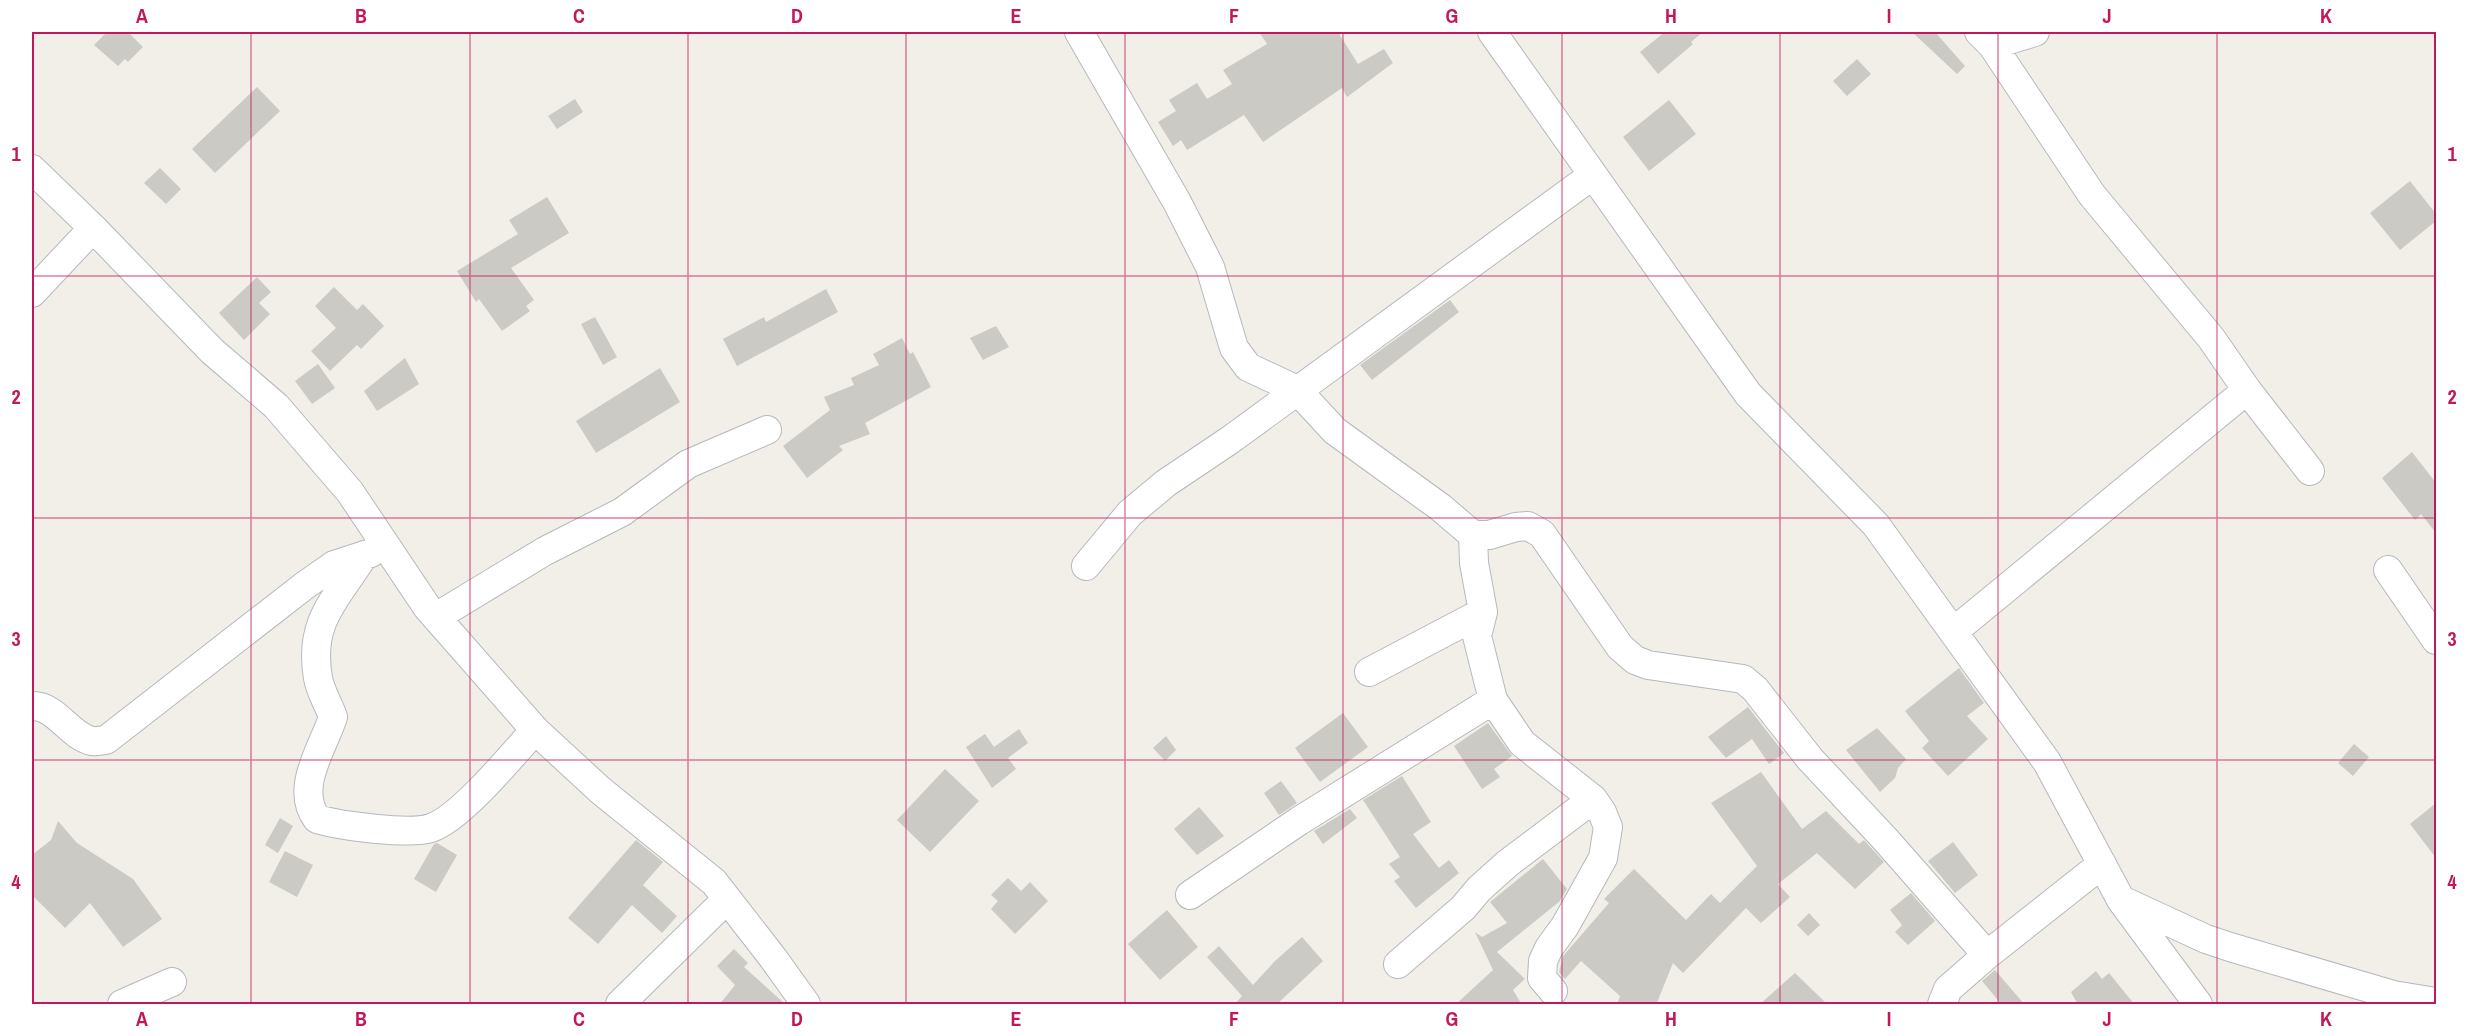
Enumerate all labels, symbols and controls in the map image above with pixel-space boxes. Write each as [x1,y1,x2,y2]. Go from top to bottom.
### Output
text: A [136,2,148,29]
text: B [355,2,367,29]
text: C [573,2,585,29]
text: D [791,2,803,29]
text: E [1011,2,1022,29]
text: F [1229,2,1239,29]
text: G [1446,2,1458,29]
text: H [1665,2,1677,29]
text: I [1887,2,1891,29]
text: J [2102,2,2112,29]
text: K [2320,2,2332,29]
text: 1 [11,140,21,167]
text: 1 [2447,140,2457,167]
text: 2 [11,383,21,410]
text: 2 [2447,383,2457,410]
text: 3 [11,625,21,652]
text: 3 [2447,625,2457,652]
text: 4 [11,868,21,895]
text: 4 [2447,868,2457,895]
text: A [136,1005,148,1032]
text: B [355,1005,367,1032]
text: C [573,1005,585,1032]
text: D [791,1005,803,1032]
text: E [1011,1005,1022,1032]
text: F [1229,1005,1239,1032]
text: G [1446,1005,1458,1032]
text: H [1665,1005,1677,1032]
text: I [1887,1005,1891,1032]
text: J [2102,1005,2112,1032]
text: K [2320,1005,2332,1032]

